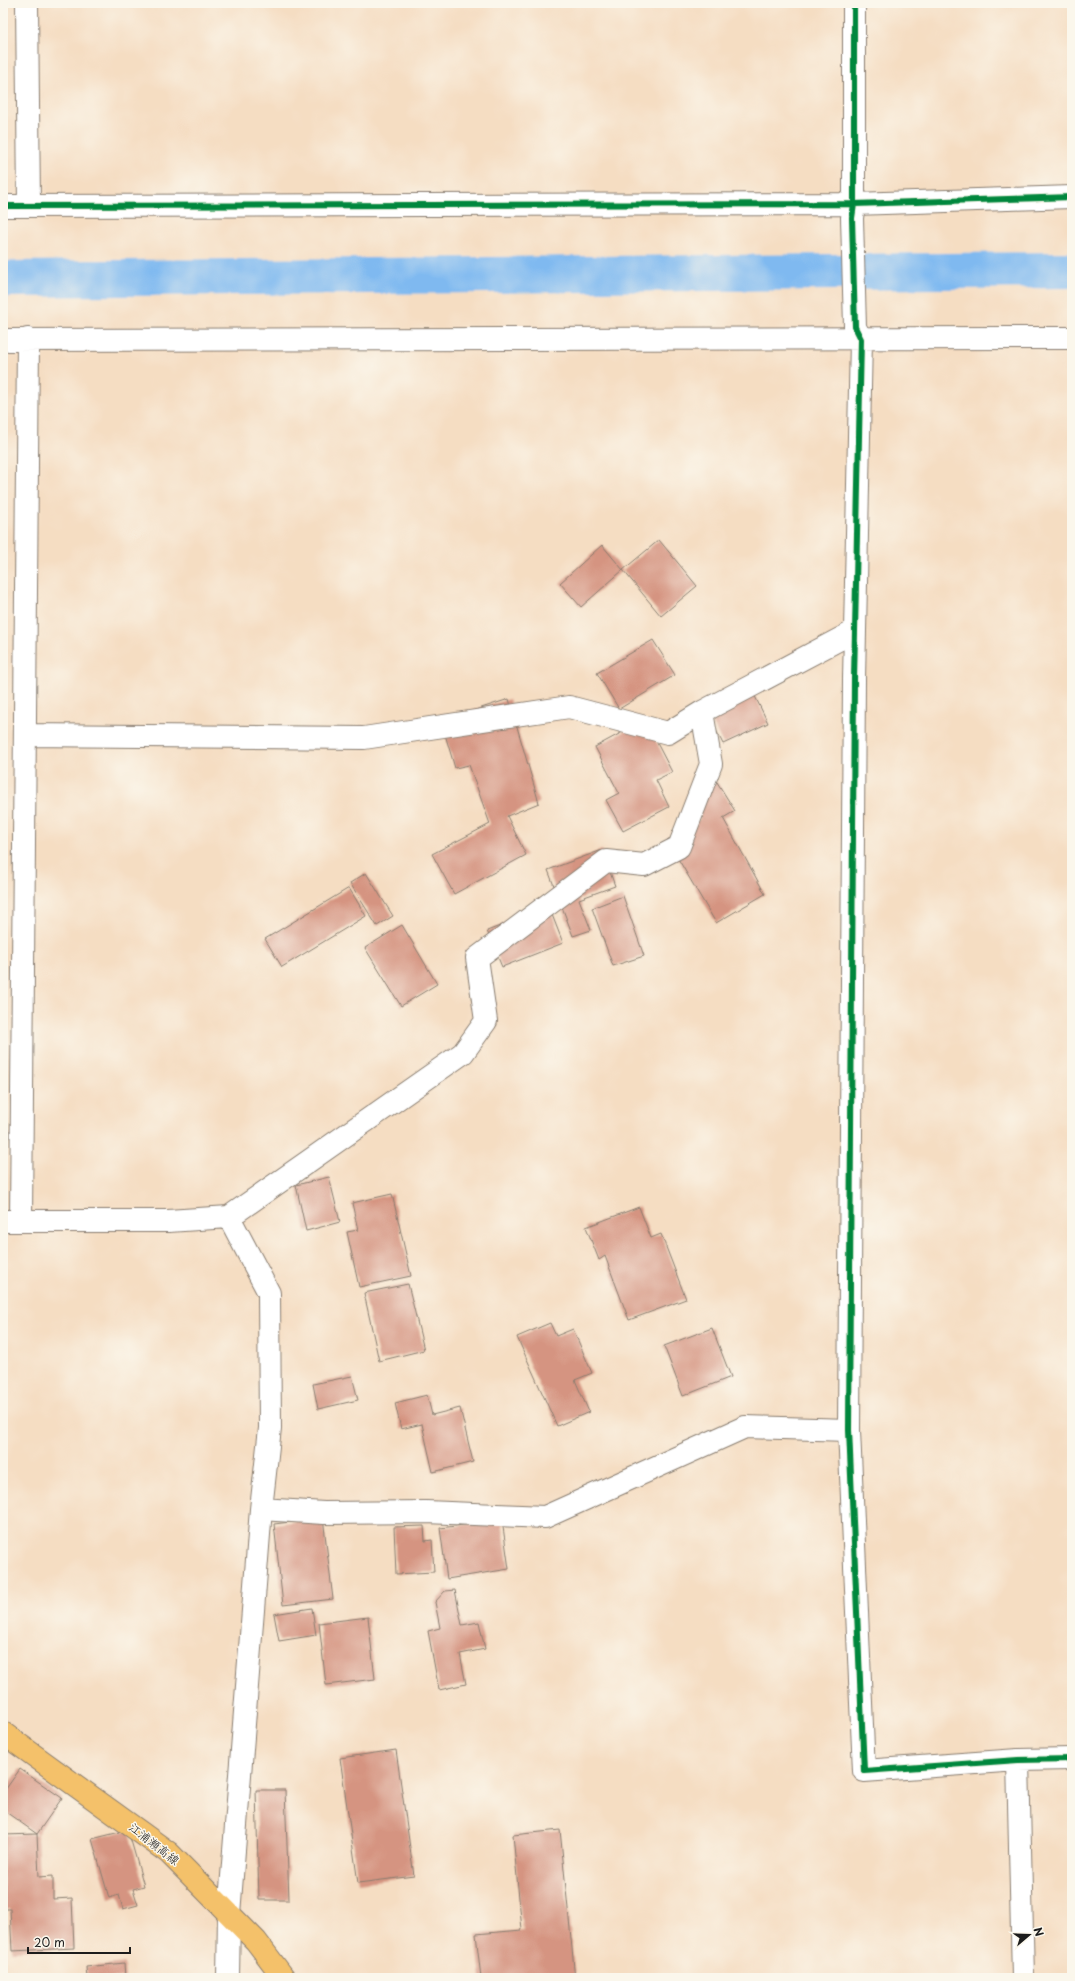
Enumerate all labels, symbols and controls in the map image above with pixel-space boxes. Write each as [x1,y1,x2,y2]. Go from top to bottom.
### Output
street label: 江浦瀬高線 [125,1818,184,1869]
north arrow [1009,1915,1049,1955]
text: N [1029,1925,1048,1939]
scale bar [28,1929,130,1955]
text: 20 m [34,1933,65,1951]

